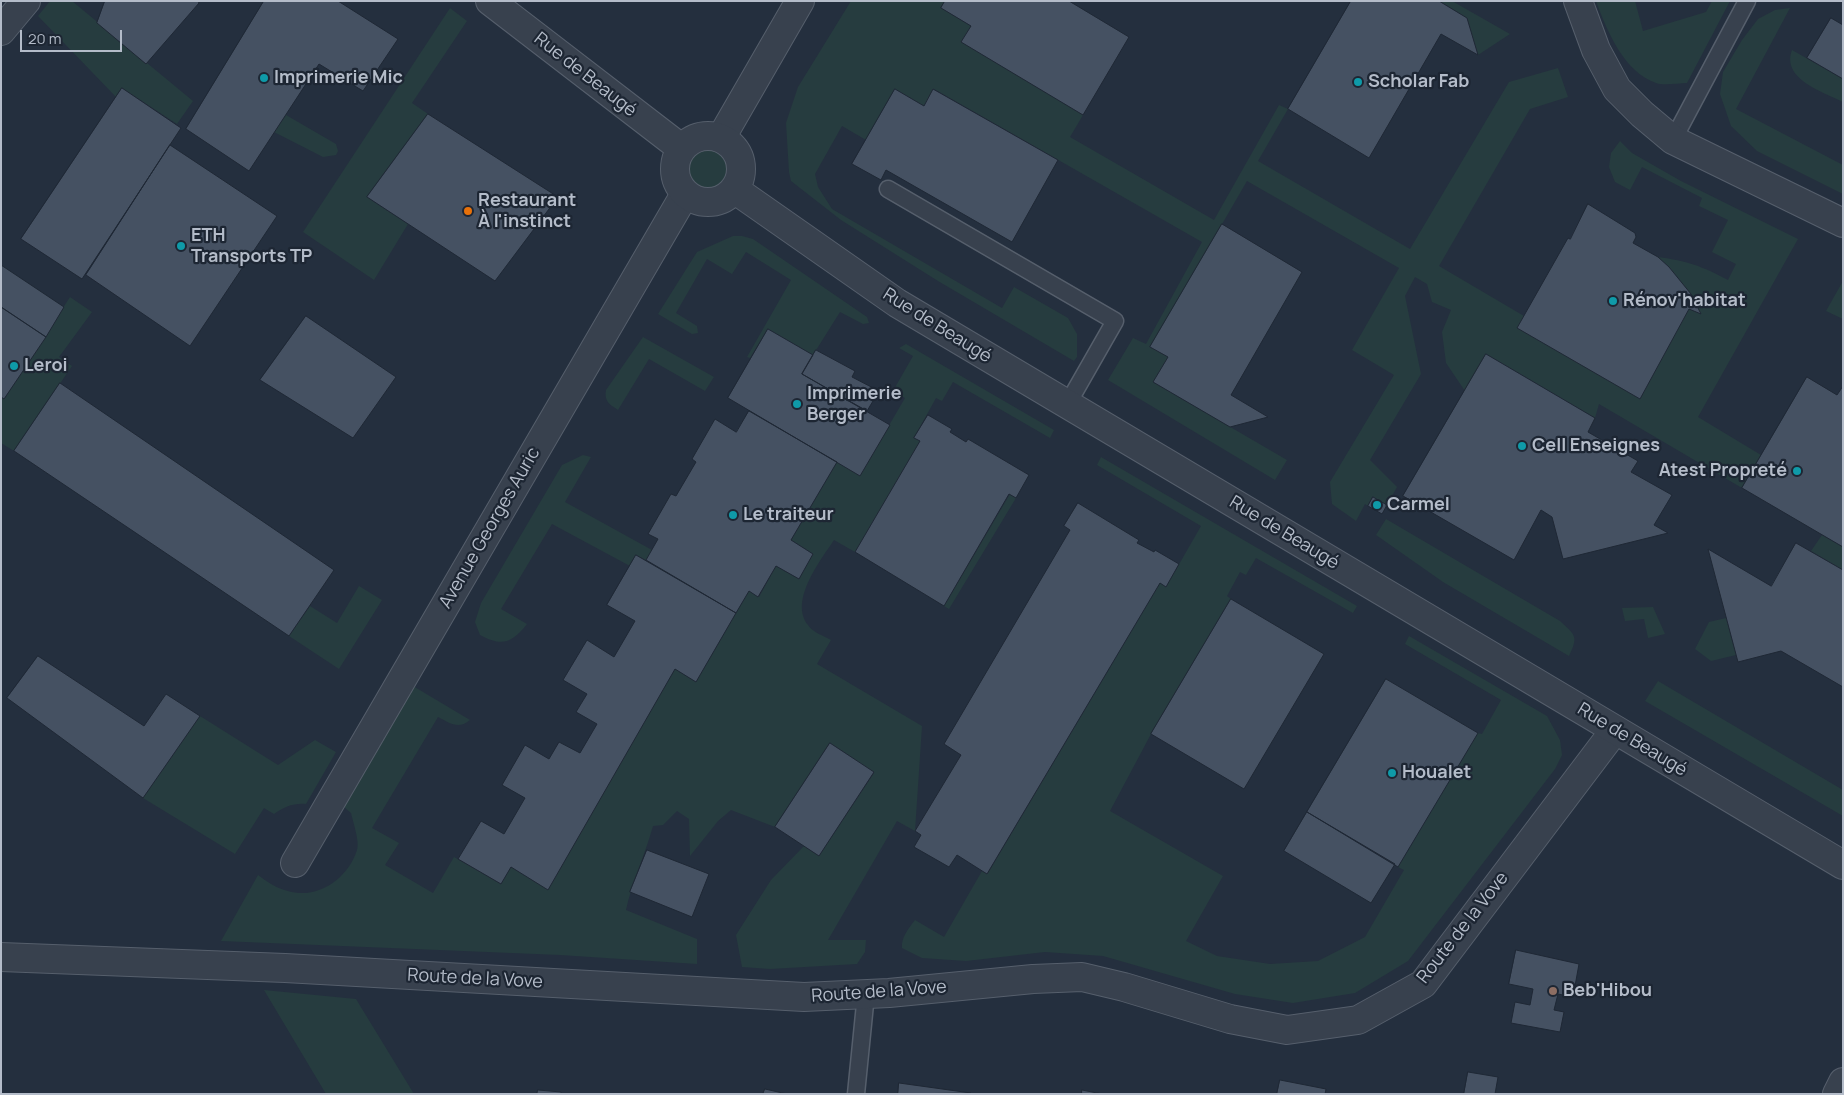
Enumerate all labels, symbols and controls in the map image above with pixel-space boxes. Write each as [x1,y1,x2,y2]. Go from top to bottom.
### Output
scale bar [22,20,125,52]
text: 20 m [28,28,61,49]
street label: Rue de Beaugé [529,28,641,122]
place label: Imprimerie Mic [274,67,403,89]
place label: Scholar Fab [1368,71,1469,93]
marker: Imprimerie Mic [258,72,270,84]
marker: Scholar Fab [1352,76,1364,88]
place label: Restaurant À l'instinct [478,190,576,232]
marker: Restaurant À l'instinct [462,205,474,217]
place label: ETH Transports TP [191,225,312,268]
marker: ETH Transports TP [175,240,187,252]
street label: Rue de Beaugé [879,284,995,368]
place label: Rénov'habitat [1623,290,1746,312]
marker: Rénov'habitat [1607,295,1619,307]
place label: Leroi [24,355,68,377]
marker: Leroi [8,360,20,372]
place label: Imprimerie Berger [807,383,901,426]
marker: Imprimerie Berger [791,398,803,410]
place label: Cell Enseignes [1532,435,1660,457]
marker: Cell Enseignes [1516,440,1528,452]
street label: Avenue Georges Auric [435,444,545,612]
place label: Atest Propreté [1659,460,1787,482]
marker: Atest Propreté [1791,465,1803,477]
street label: Rue de Beaugé [1225,492,1343,574]
place label: Carmel [1387,494,1450,516]
marker: Carmel [1371,499,1383,511]
place label: Le traiteur [743,504,834,526]
marker: Le traiteur [727,509,739,521]
street label: Rue de Beaugé [1573,699,1691,781]
place label: Houalet [1402,762,1471,784]
marker: Houalet [1386,767,1398,779]
street label: Route de la Vove [1413,868,1513,988]
street label: Route de la Vove [407,965,543,993]
street label: Route de la Vove [811,976,947,1008]
place label: Beb'Hibou [1563,980,1652,1002]
marker: Beb'Hibou [1547,985,1559,997]

